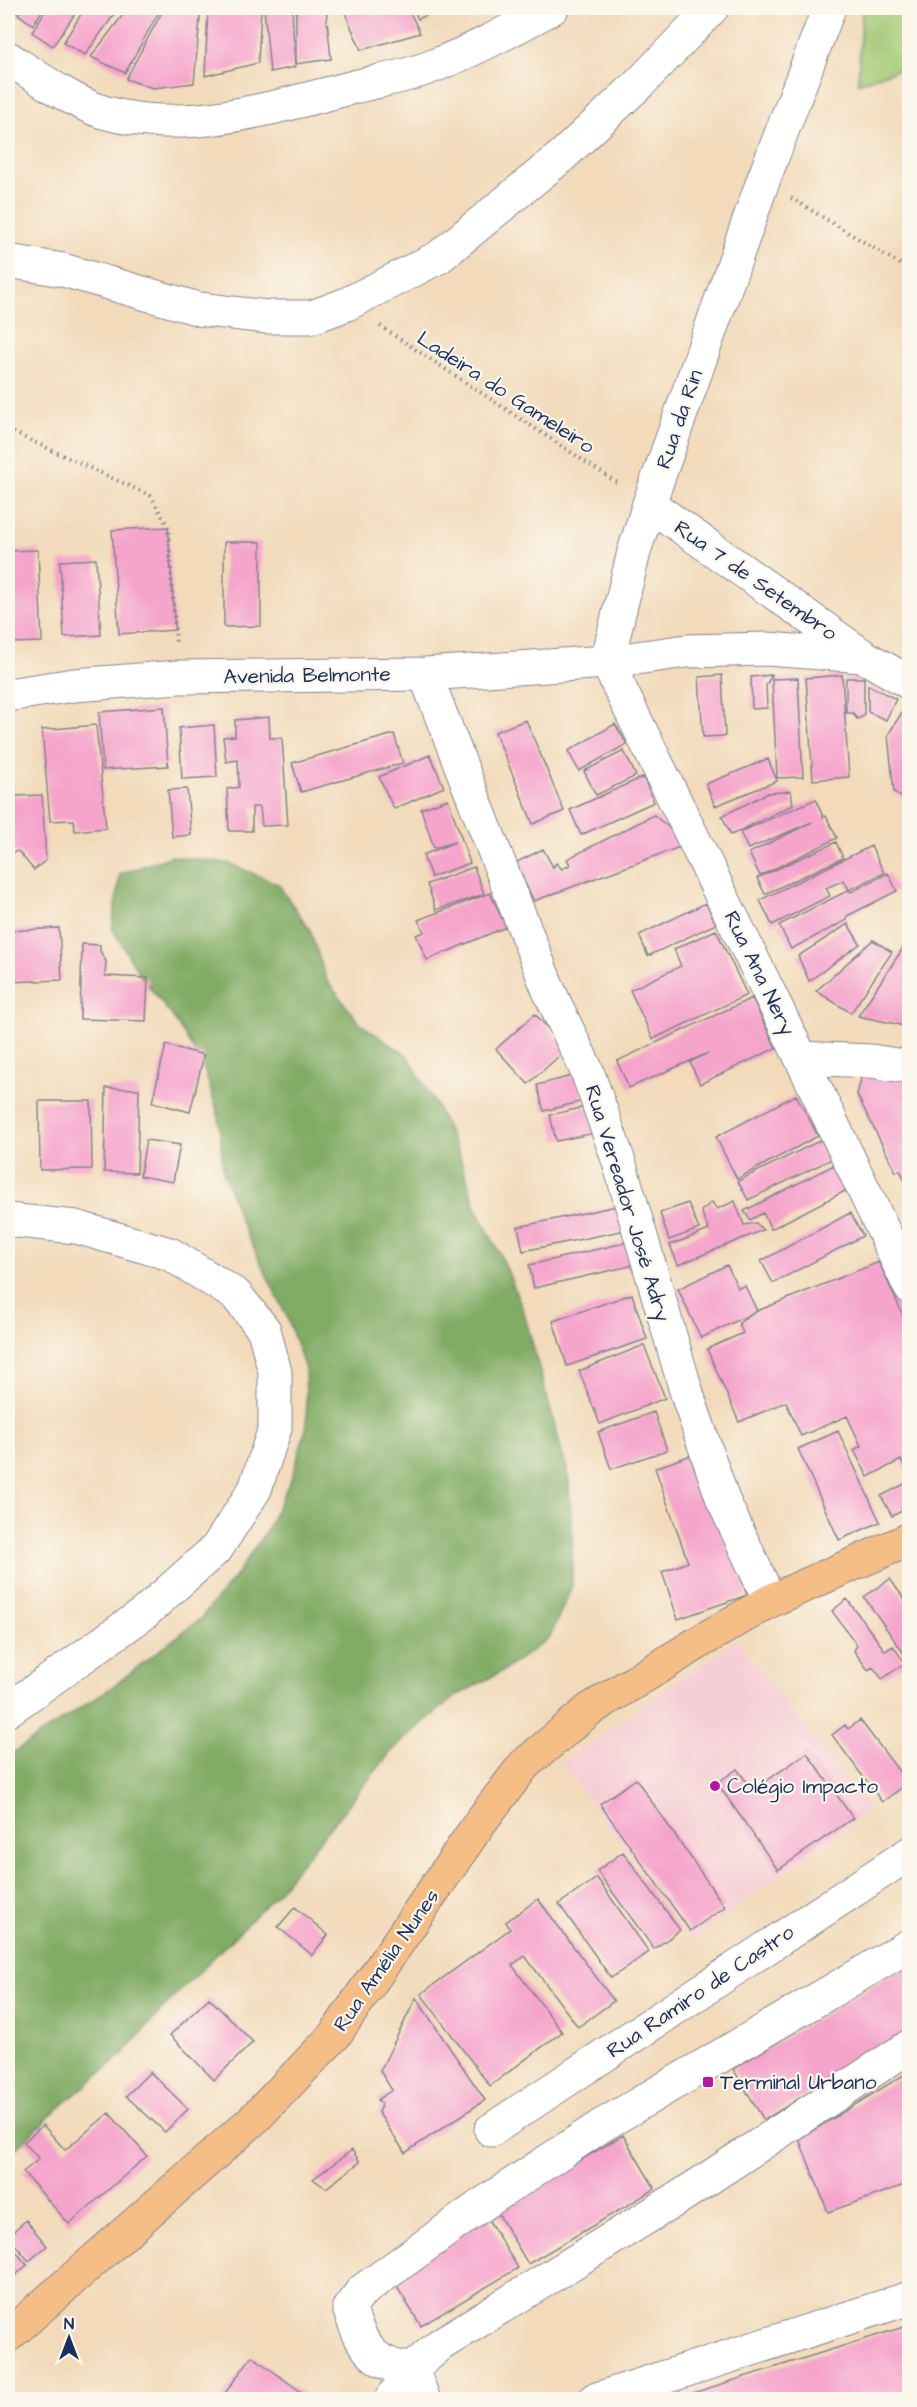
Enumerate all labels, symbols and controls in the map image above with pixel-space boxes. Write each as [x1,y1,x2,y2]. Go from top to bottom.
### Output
street label: Ladeira do Gameleiro [411,324,600,461]
street label: Rua da Rin [649,366,710,473]
street label: Rua 7 de Setembro [668,513,843,648]
street label: Avenida Belmonte [223,660,391,691]
street label: Rua Ana Nery [715,906,802,1042]
street label: Rua Vereador José Adry [576,1081,677,1326]
place label: Colégio Impacto [727,1772,878,1803]
marker: Colégio Impacto [708,1779,722,1793]
street label: Rua Amélia Nunes [326,1883,446,2037]
street label: Rua Ramiro de Castro [601,1918,800,2065]
place label: Terminal Urbano [720,2068,877,2097]
marker: Terminal Urbano [701,2075,715,2089]
north arrow [39,2308,99,2368]
text: N [64,2313,74,2335]

